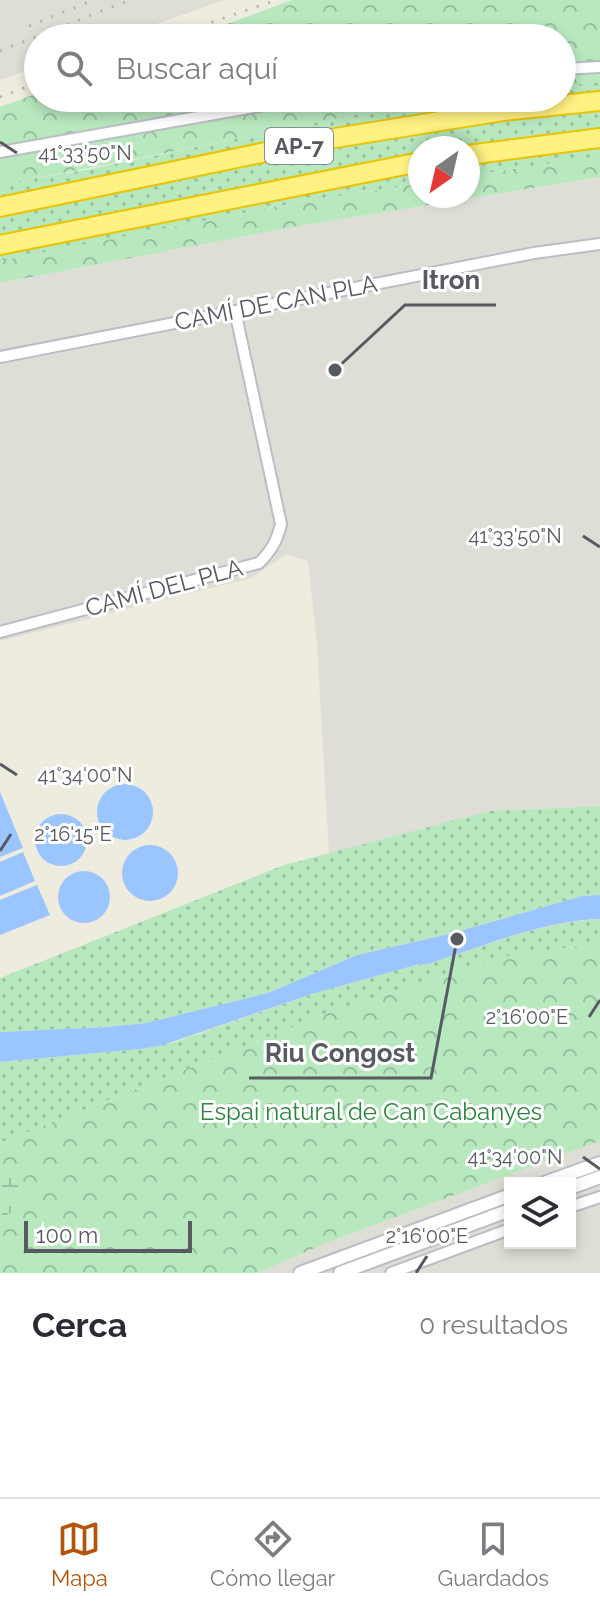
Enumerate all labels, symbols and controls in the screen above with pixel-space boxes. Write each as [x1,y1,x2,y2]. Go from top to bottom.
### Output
search box [24,24,576,112]
icon: search [52,46,96,90]
text: Buscar aquí [116,51,278,86]
road number: AP-7 [265,128,333,164]
north arrow [408,136,480,208]
text: 41°33'50"N [38,141,132,165]
callout: Itron [405,255,496,305]
text: Itron [422,265,480,295]
street label: CAMÍ DE CAN PLA [172,269,380,336]
text: 41°33'50"N [468,524,562,548]
street label: CAMÍ DEL PLA [82,553,246,622]
text: 41°34'00"N [37,763,133,787]
text: 2°16'15"E [34,822,112,846]
text: 2°16'00"E [486,1005,568,1029]
callout: Riu Congost [249,1028,431,1078]
text: Riu Congost [265,1038,415,1068]
park label: Espai natural de Can Cabanyes [200,1097,542,1126]
text: 41°34'00"N [467,1145,563,1169]
map controls [504,1177,576,1249]
button: layers [504,1177,576,1249]
scale bar [24,1217,192,1253]
text: 100 m [36,1222,98,1248]
text: 2°16'00"E [386,1224,468,1248]
text: Cerca [32,1305,127,1345]
text: 0 resultados [419,1310,568,1340]
tab: Mapa [51,1517,108,1591]
tab: Cómo llegar [210,1517,335,1591]
tab: Guardados [438,1517,549,1591]

